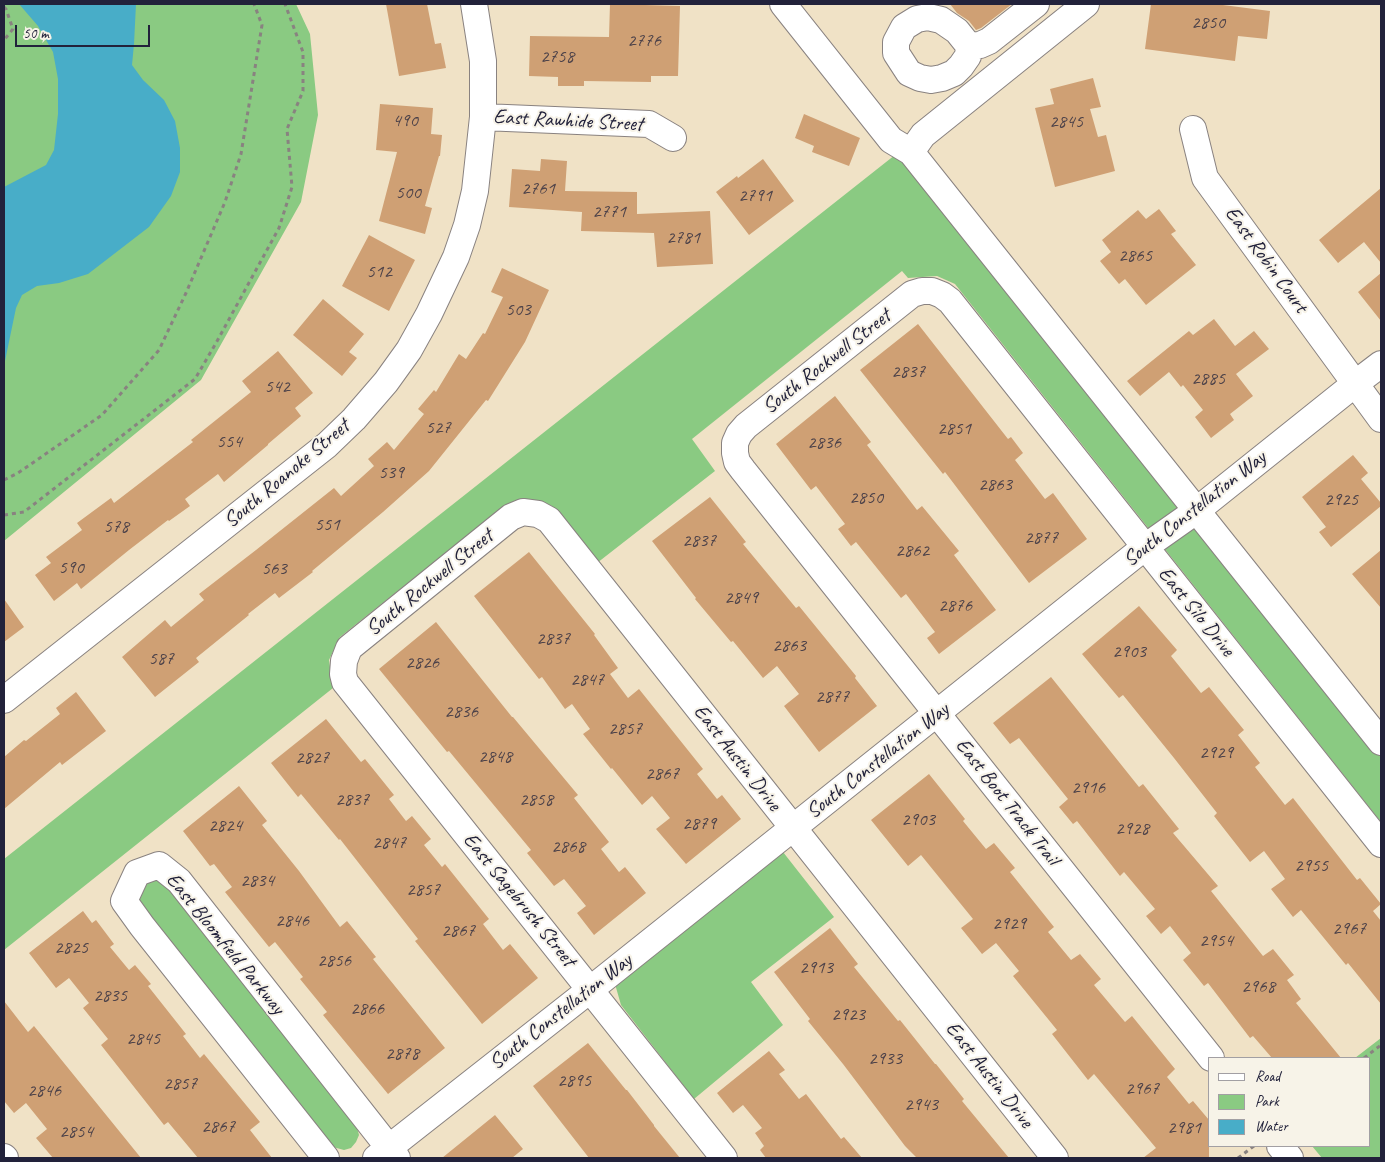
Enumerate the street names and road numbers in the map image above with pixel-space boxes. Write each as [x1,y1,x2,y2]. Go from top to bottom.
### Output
street label: East Rawhide Street [493,104,643,138]
street label: East Robin Court [1219,202,1313,318]
street label: South Rockwell Street [758,304,896,420]
street label: South Roanoke Street [219,414,355,534]
street label: South Constellation Way [1119,446,1271,572]
street label: South Rockwell Street [361,524,499,642]
street label: East Silo Drive [1152,562,1240,662]
street label: South Constellation Way [802,698,954,824]
street label: East Austin Drive [688,700,786,816]
street label: East Boot Track Trail [950,734,1064,870]
street label: East Sagebrush Street [457,828,581,972]
street label: East Bloomfield Parkway [160,868,290,1020]
street label: South Constellation Way [485,949,637,1075]
street label: East Austin Drive [940,1017,1038,1133]

